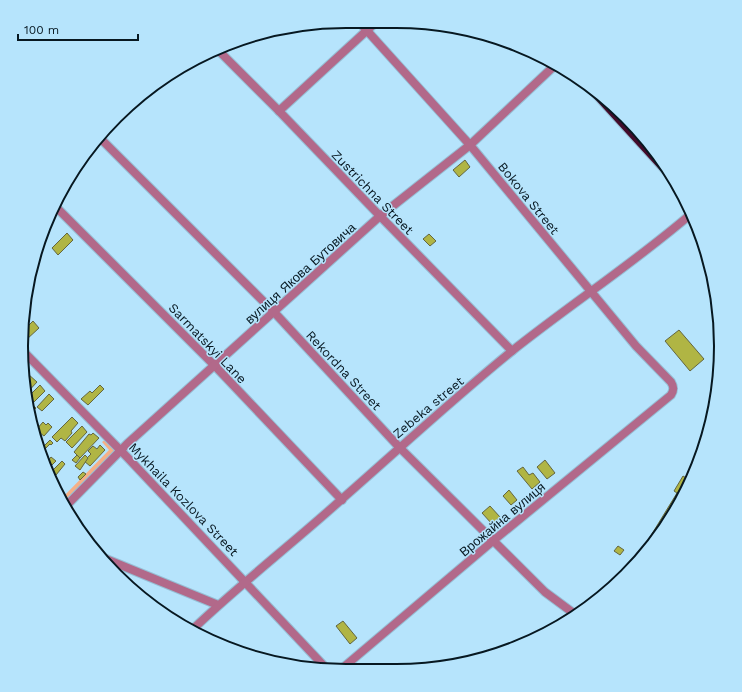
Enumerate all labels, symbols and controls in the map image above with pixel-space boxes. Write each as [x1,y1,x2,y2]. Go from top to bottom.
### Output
scale bar [18,16,138,42]
text: 100 m [24,23,59,37]
street label: Zustrichna Street [329,147,417,238]
street label: Bokova Street [495,159,563,238]
street label: вулиця Якова Бутовича [242,219,359,327]
street label: Sarmatskyi Lane [166,300,250,386]
street label: Rekordna Street [303,328,385,413]
street label: Zebeka street [390,373,467,441]
street label: Mykhaila Kozlova Street [126,440,242,559]
street label: Врожайна вулиця [456,479,548,560]

